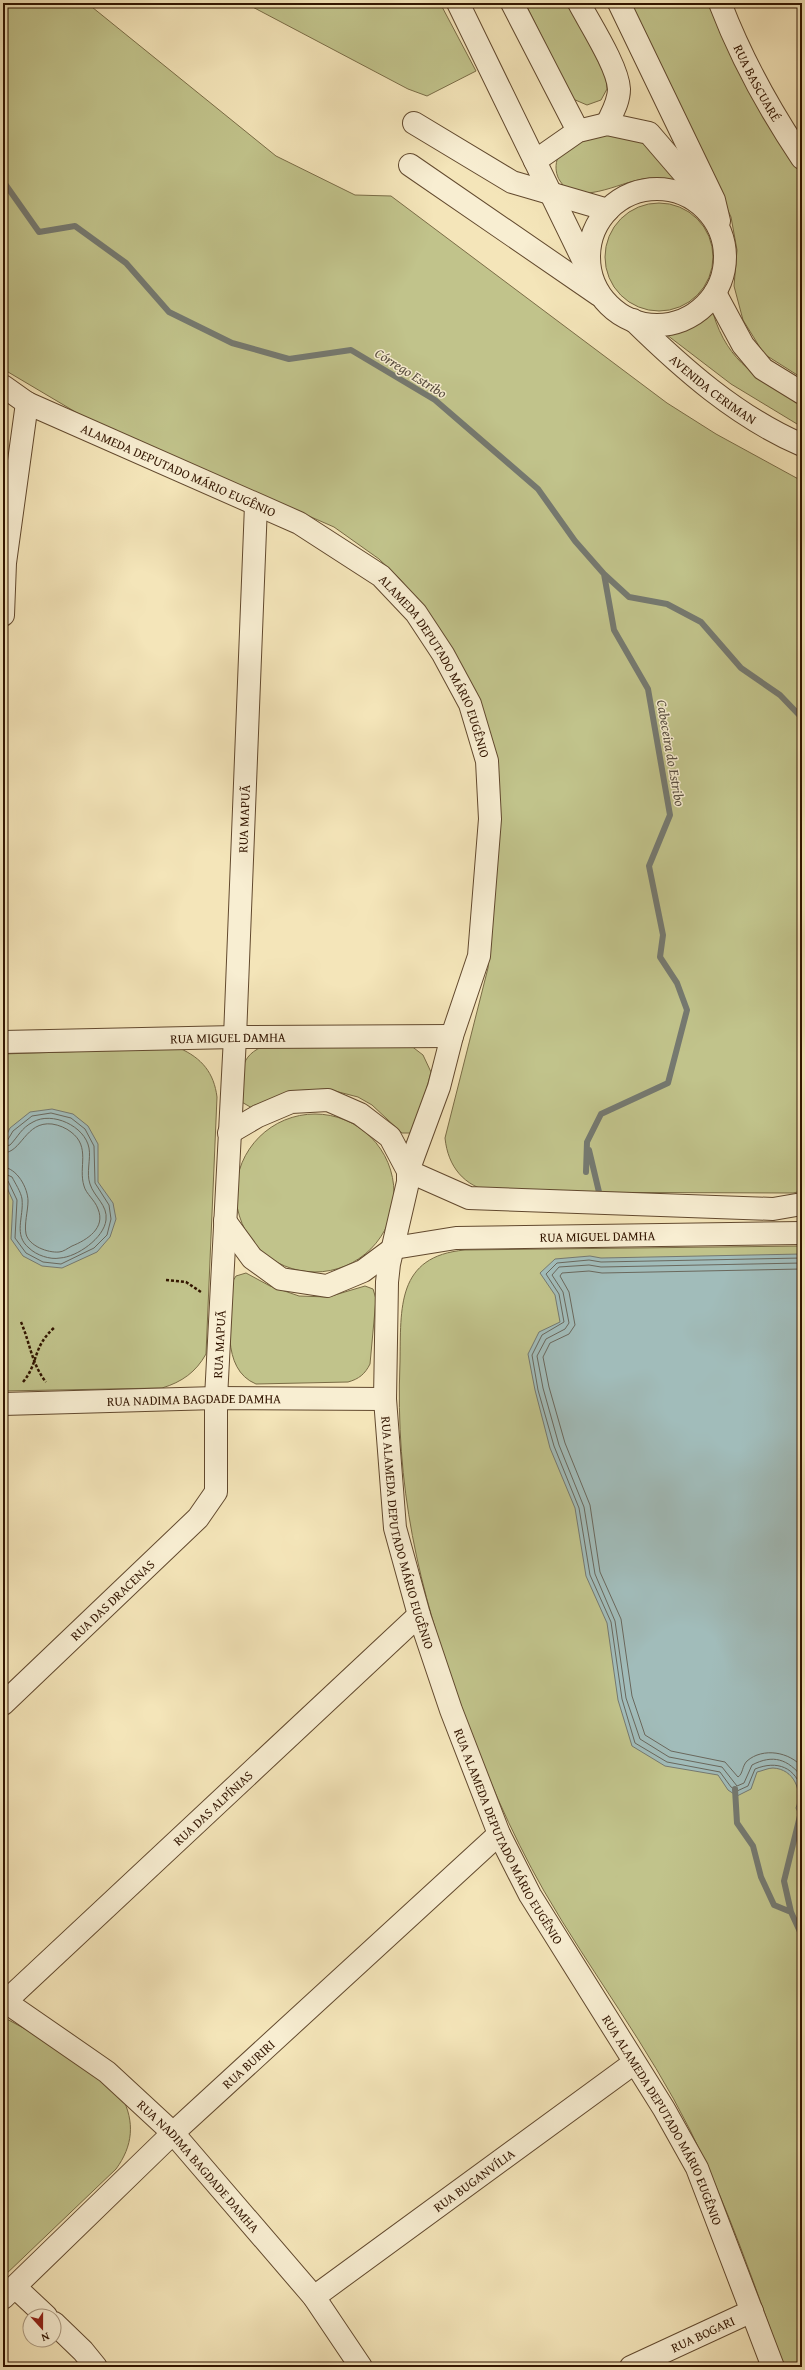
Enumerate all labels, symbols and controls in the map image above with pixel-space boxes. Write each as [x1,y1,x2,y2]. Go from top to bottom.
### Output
street label: RUA BASCUARÉ [729,41,786,125]
water label: Córrego Estribo [371,343,451,403]
street label: AVENIDA CERIMAN [666,350,761,429]
street label: ALAMEDA DEPUTADO MÁRIO EUGÊNIO [78,418,279,521]
street label: ALAMEDA DEPUTADO MÁRIO EUGÊNIO [375,570,495,760]
water label: Cabeceira do Estribo [652,698,690,808]
street label: RUA MAPUÃ [233,784,254,853]
street label: RUA MIGUEL DAMHA [170,1027,286,1048]
street label: RUA MIGUEL DAMHA [540,1226,655,1246]
street label: RUA MAPUÃ [208,1310,230,1379]
street label: RUA NADIMA BAGDADE DAMHA [107,1388,281,1411]
street label: RUA ALAMEDA DEPUTADO MÁRIO EUGÊNIO [377,1415,439,1651]
street label: RUA DAS DRACENAS [66,1555,159,1645]
street label: RUA ALAMEDA DEPUTADO MÁRIO EUGÊNIO [449,1725,568,1948]
street label: RUA DAS ALPÍNIAS [169,1766,257,1850]
street label: RUA ALAMEDA DEPUTADO MÁRIO EUGÊNIO [598,2011,727,2228]
street label: RUA BURIRI [218,2035,279,2093]
street label: RUA NADIMA BAGDADE DAMHA [133,2095,264,2237]
street label: RUA BUGANVÍLIA [429,2144,519,2216]
north arrow [22,2308,62,2348]
street label: RUA BOGARI [668,2311,738,2357]
text: N [39,2329,52,2346]

